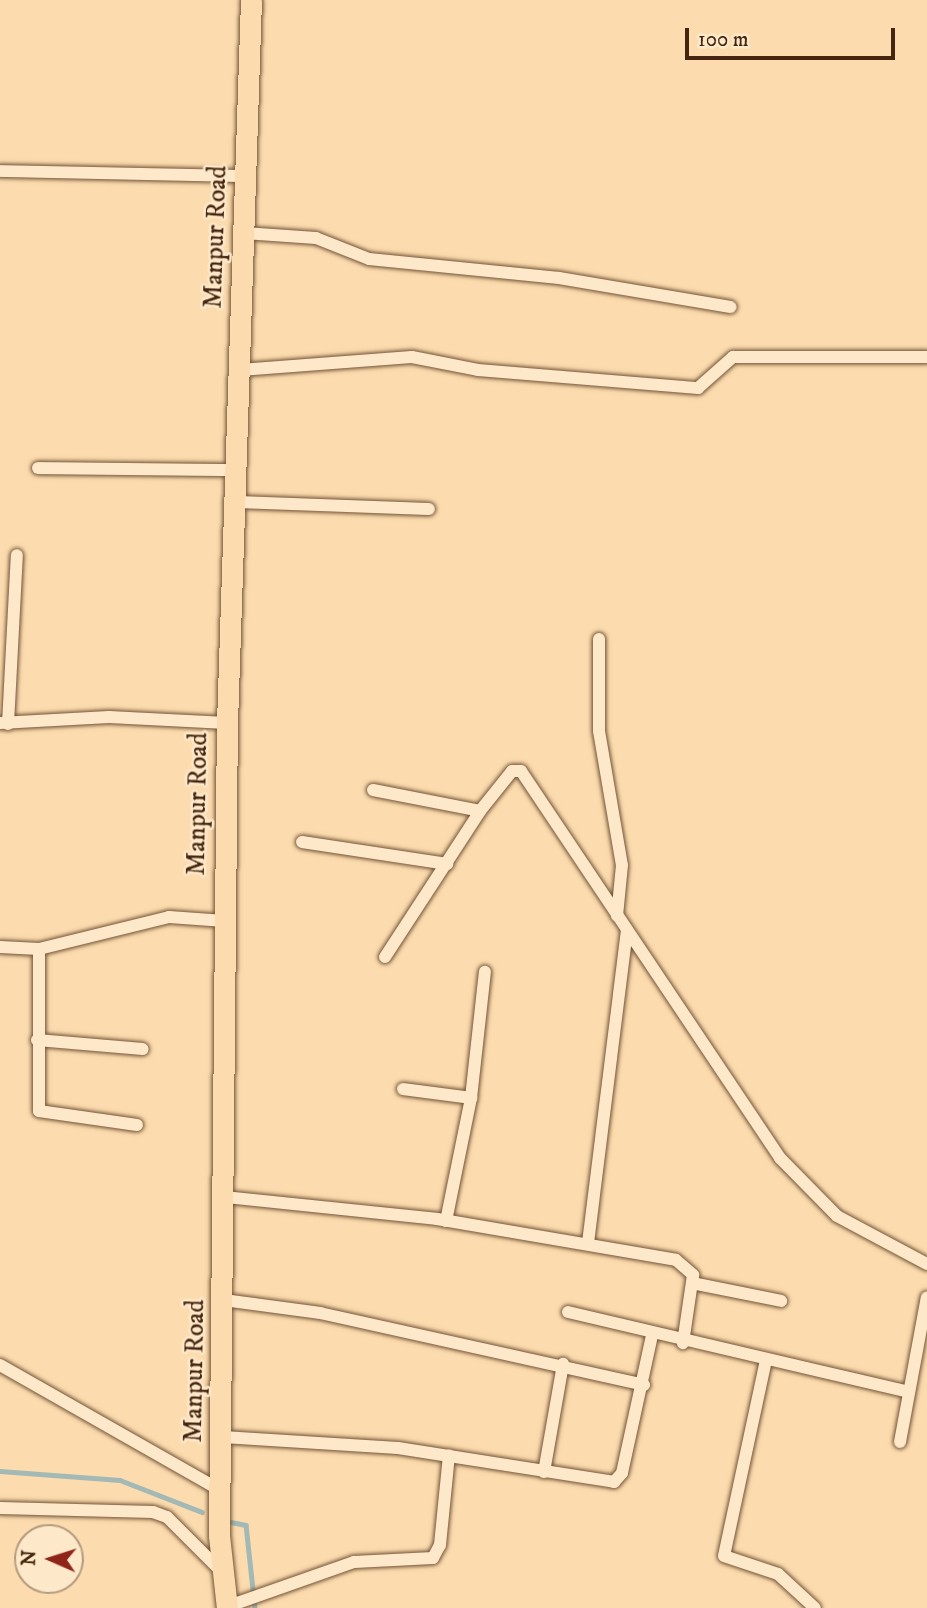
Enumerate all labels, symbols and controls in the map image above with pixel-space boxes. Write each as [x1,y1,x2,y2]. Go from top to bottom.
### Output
scale bar [689,14,899,58]
text: 100 m [698,27,749,53]
street label: Manpur Road [198,165,234,309]
street label: Manpur Road [181,732,215,876]
street label: Manpur Road [178,1299,212,1443]
north arrow [14,1524,84,1594]
text: N [18,1550,41,1566]

